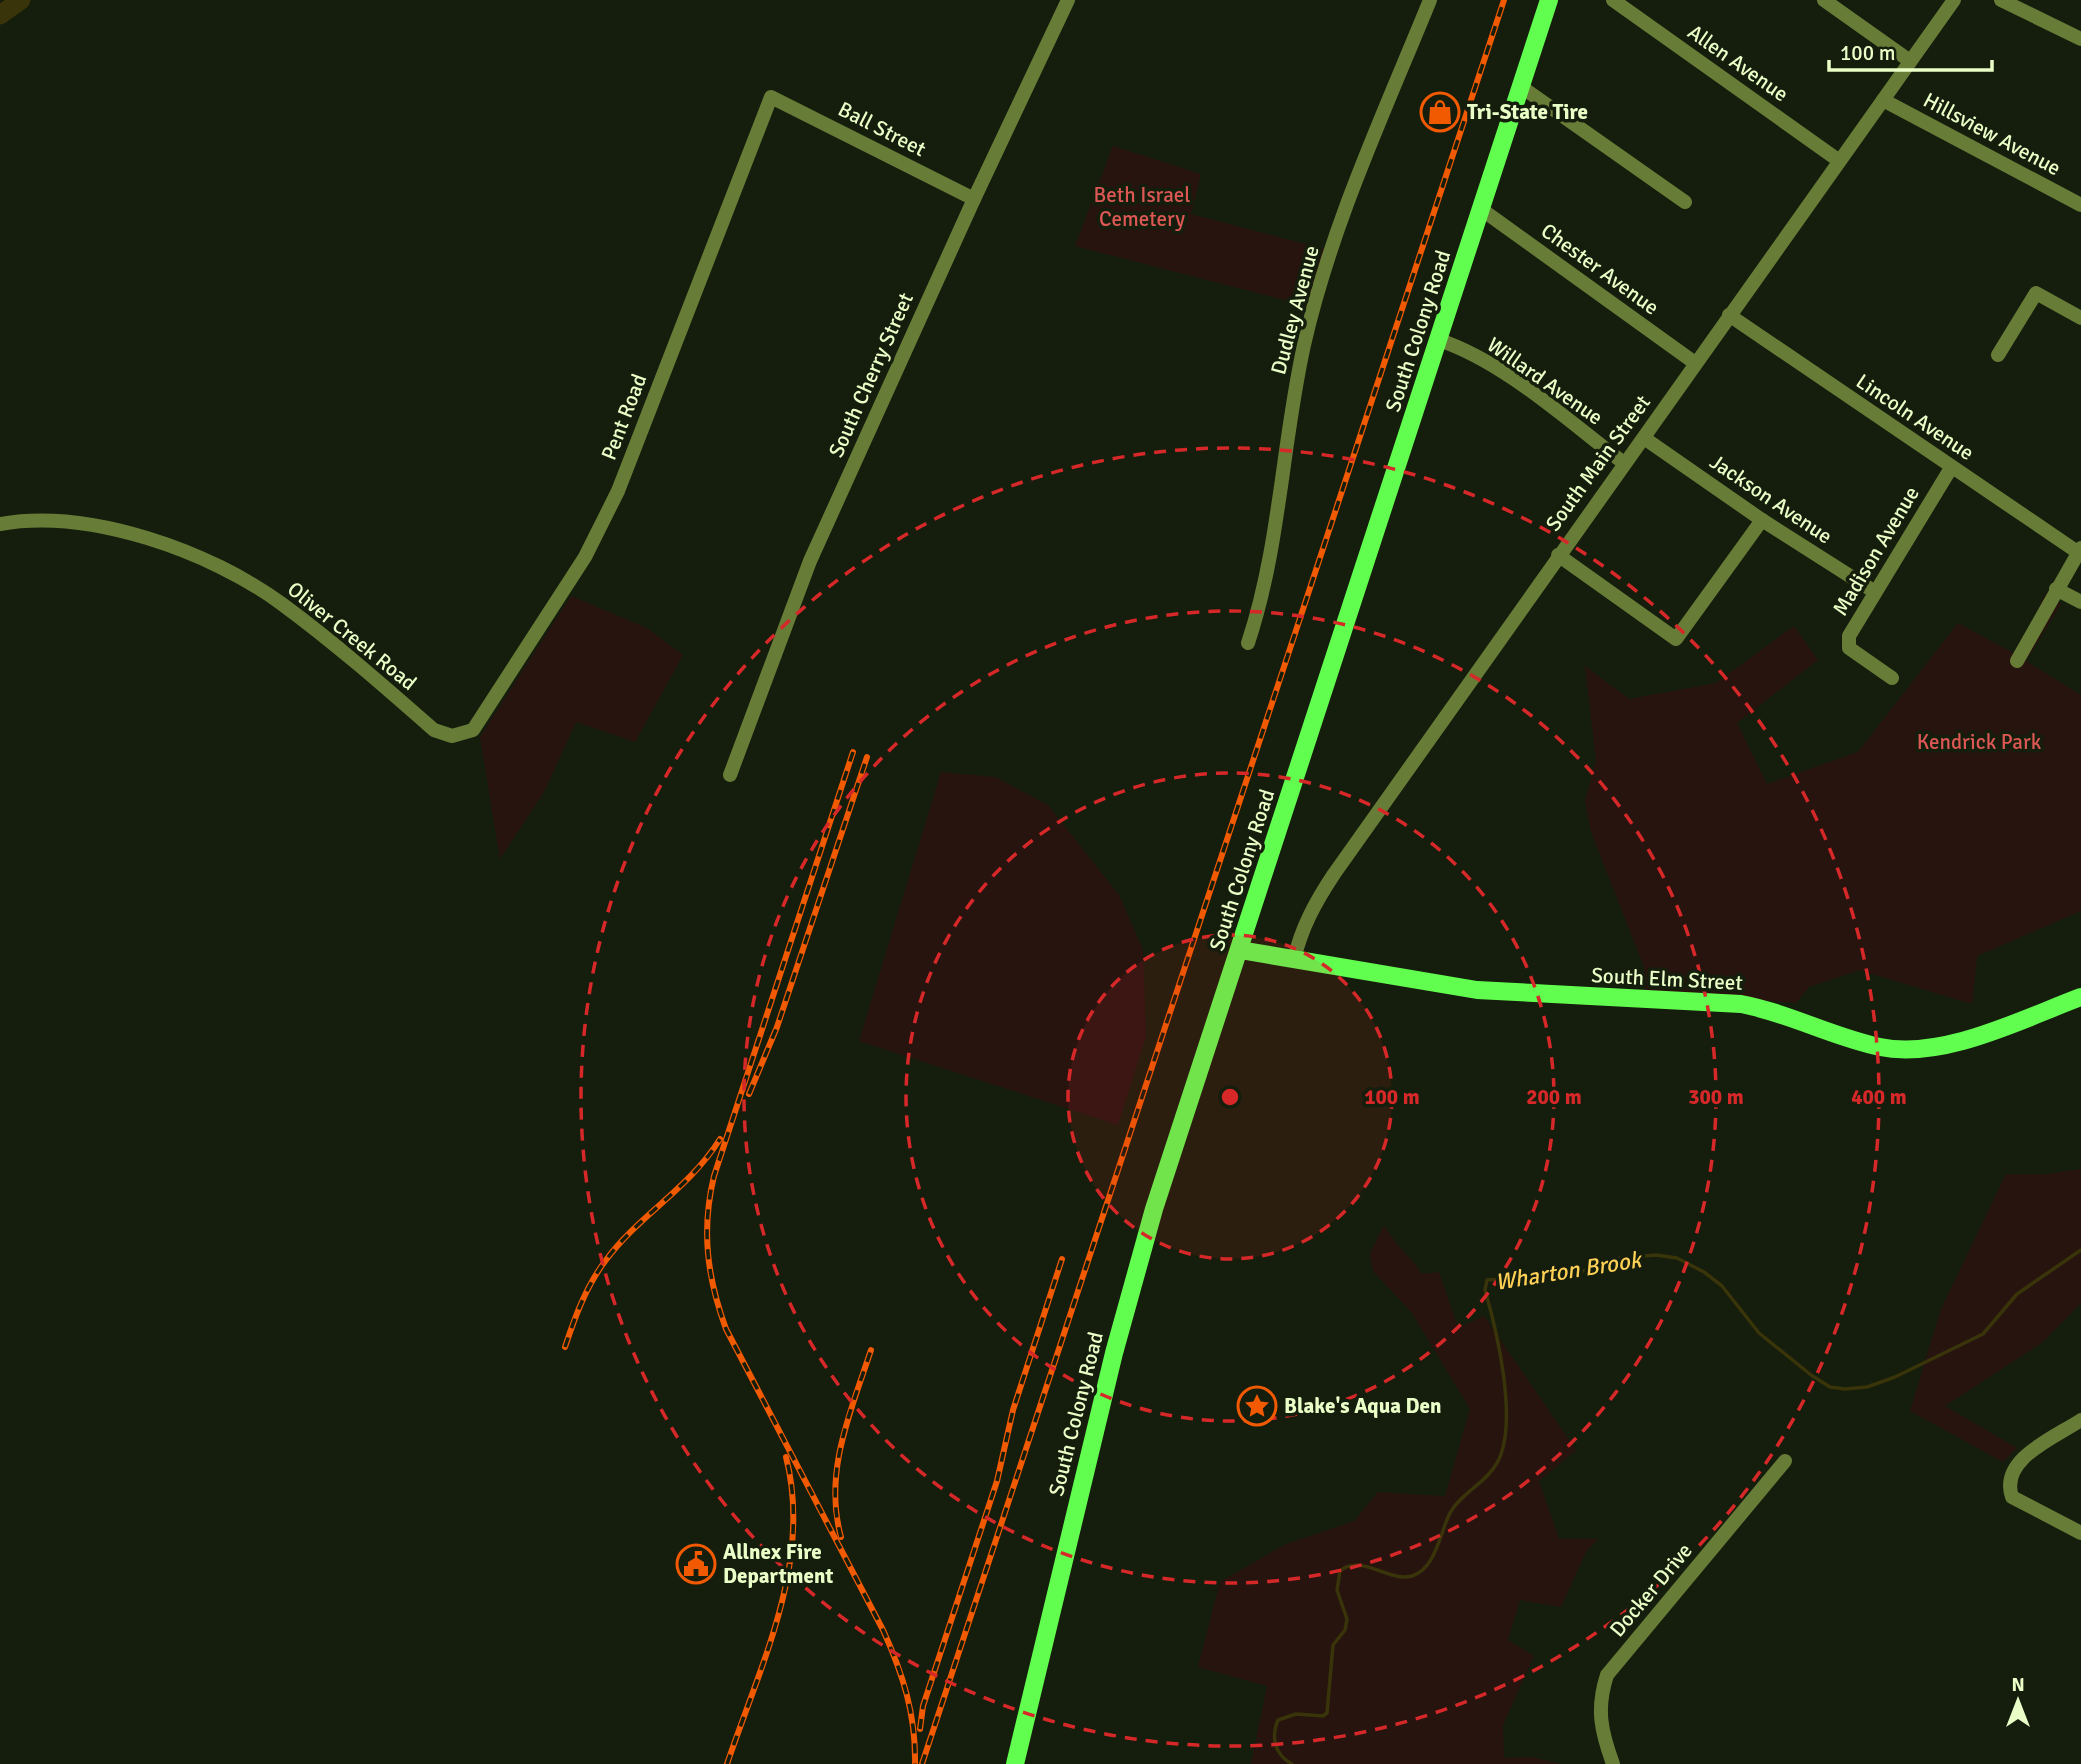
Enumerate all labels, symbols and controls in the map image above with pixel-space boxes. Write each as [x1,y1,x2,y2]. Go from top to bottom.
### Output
street label: Allen Avenue [1683,19,1793,107]
scale bar [1829,28,1992,72]
text: 100 m [1840,40,1895,66]
street label: Hillsview Avenue [1919,87,2065,181]
shop icon: Tri-State Tire [1419,91,1461,133]
street label: Ball Street [834,96,930,162]
place label: Tri-State Tire [1467,99,1588,125]
park label: Beth Israel Cemetery [1094,182,1190,232]
street label: Chester Avenue [1536,217,1664,321]
street label: Dudley Avenue [1265,243,1325,377]
street label: South Colony Road [1380,247,1456,415]
street label: South Cherry Street [823,289,919,461]
street label: Willard Avenue [1482,332,1608,430]
street label: Lincoln Avenue [1851,368,1979,466]
street label: Pent Road [596,370,652,464]
street label: South Main Street [1540,390,1656,536]
street label: Jackson Avenue [1705,449,1837,549]
street label: Madison Avenue [1827,482,1925,620]
street label: Oliver Creek Road [282,576,422,696]
park label: Kendrick Park [1917,729,2042,755]
street label: South Colony Road [1204,786,1280,954]
street label: South Elm Street [1591,962,1743,996]
text: 100 m [1364,1084,1420,1110]
text: 200 m [1526,1084,1582,1110]
text: 300 m [1688,1084,1744,1110]
text: 400 m [1851,1084,1907,1110]
centre of rings [1218,1085,1242,1109]
water label: Wharton Brook [1493,1245,1645,1297]
street label: South Colony Road [1043,1329,1109,1499]
place icon: Blake's Aqua Den [1236,1385,1278,1427]
place label: Blake's Aqua Den [1284,1393,1442,1419]
street label: Docker Drive [1604,1538,1698,1642]
place label: Allnex Fire Department [723,1539,833,1589]
public building icon: Allnex Fire Department [675,1543,717,1585]
north arrow [1983,1666,2053,1736]
text: N [2011,1673,2025,1697]

